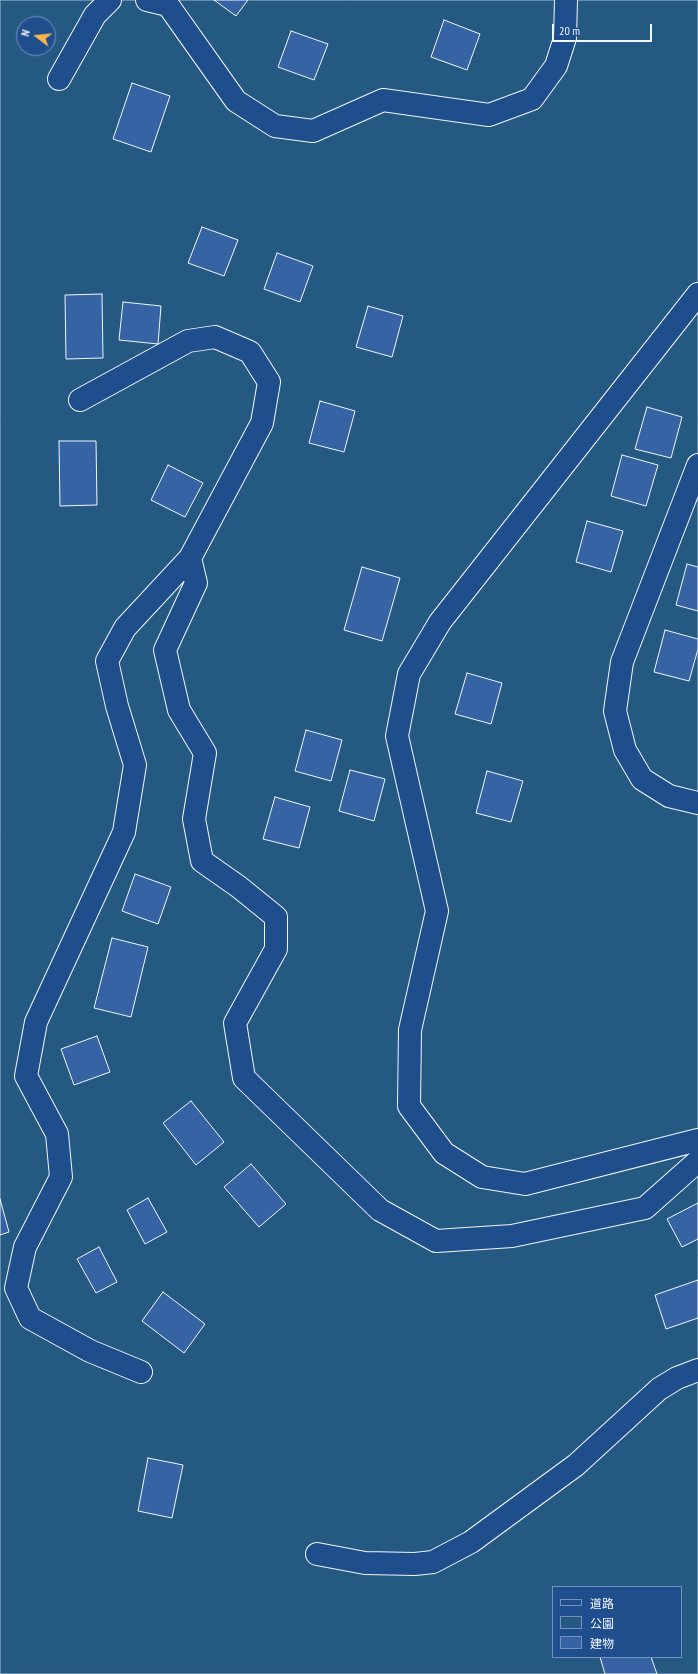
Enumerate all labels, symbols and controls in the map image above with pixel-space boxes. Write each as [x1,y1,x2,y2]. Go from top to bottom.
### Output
north arrow [16,16,56,56]
scale bar [554,16,654,42]
text: 20 m [559,23,580,38]
text: N [18,28,33,38]
legend [552,1586,682,1658]
text: 道路 [590,1596,614,1611]
text: 公園 [590,1616,614,1631]
text: 建物 [590,1636,614,1651]

